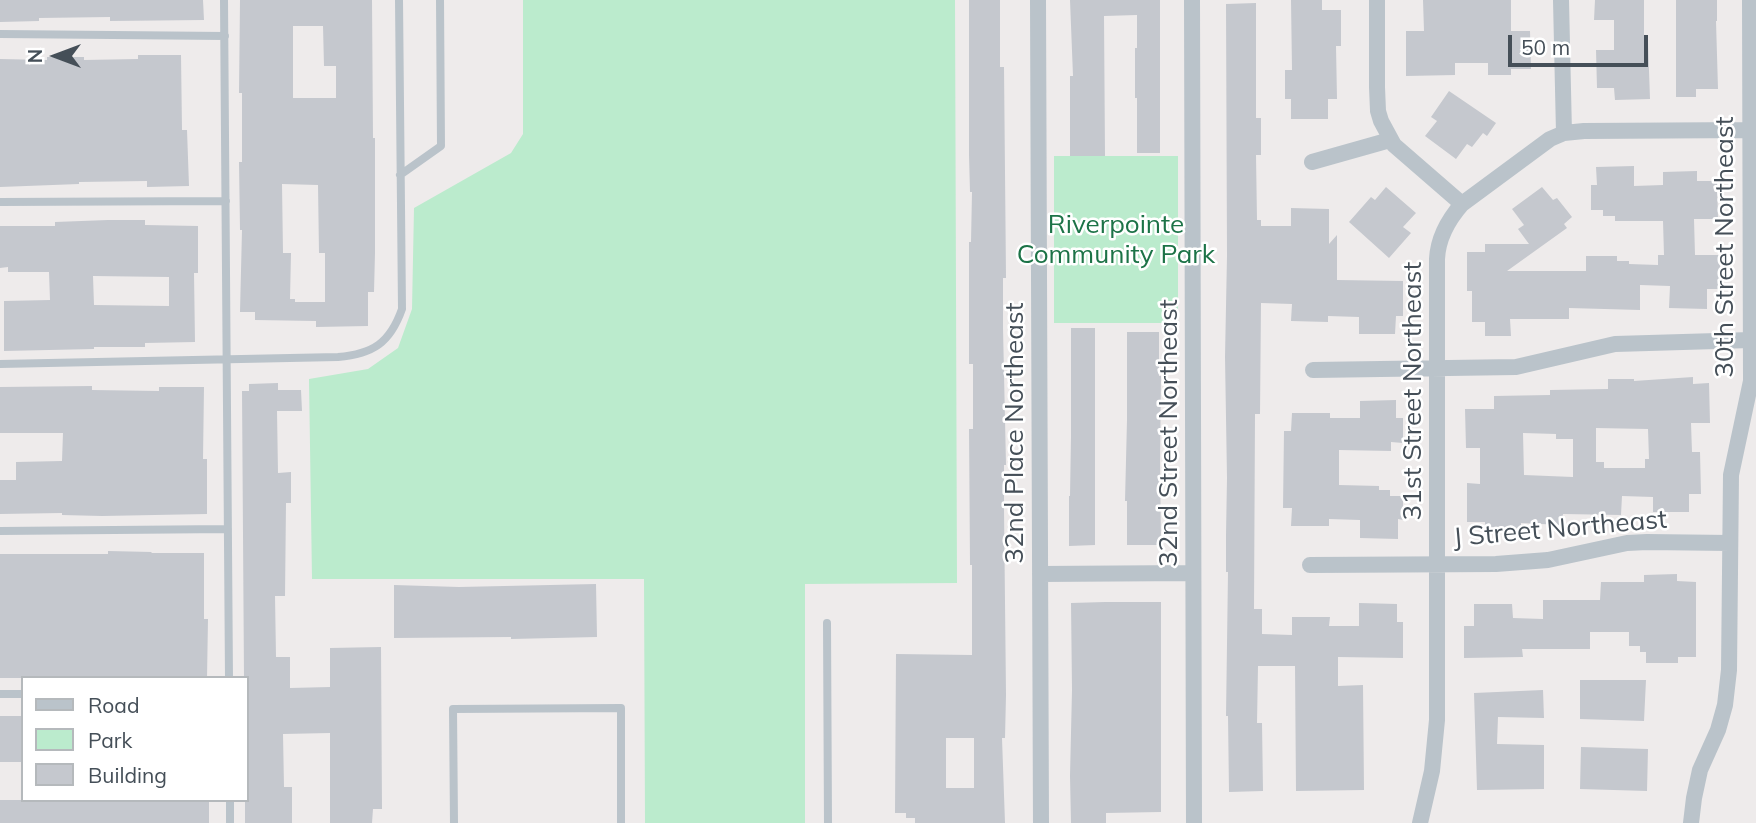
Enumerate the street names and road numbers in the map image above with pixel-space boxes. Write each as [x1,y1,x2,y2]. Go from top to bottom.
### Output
street label: 30th Street Northeast [1709,116,1741,378]
street label: 31st Street Northeast [1397,262,1429,520]
street label: 32nd Street Northeast [1153,299,1185,567]
street label: 32nd Place Northeast [999,302,1031,564]
street label: J Street Northeast [1452,504,1668,554]

